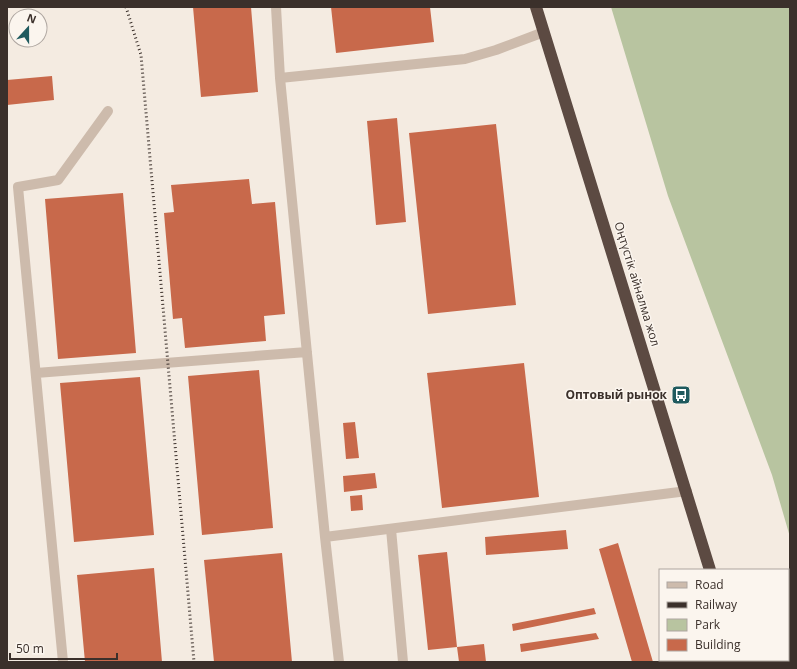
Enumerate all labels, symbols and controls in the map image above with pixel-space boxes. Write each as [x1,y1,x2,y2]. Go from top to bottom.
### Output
north arrow [8,8,48,48]
text: N [25,10,39,27]
street label: Оңтүстік айналма жол [610,219,665,348]
bus stop icon: Оптовый рынок [670,384,692,406]
place label: Оптовый рынок [565,386,668,403]
legend [659,569,789,661]
text: Road [695,576,724,593]
text: Railway [695,596,738,613]
text: Park [695,616,721,633]
scale bar [10,635,117,661]
text: Building [695,636,741,653]
text: 50 m [16,640,44,657]

